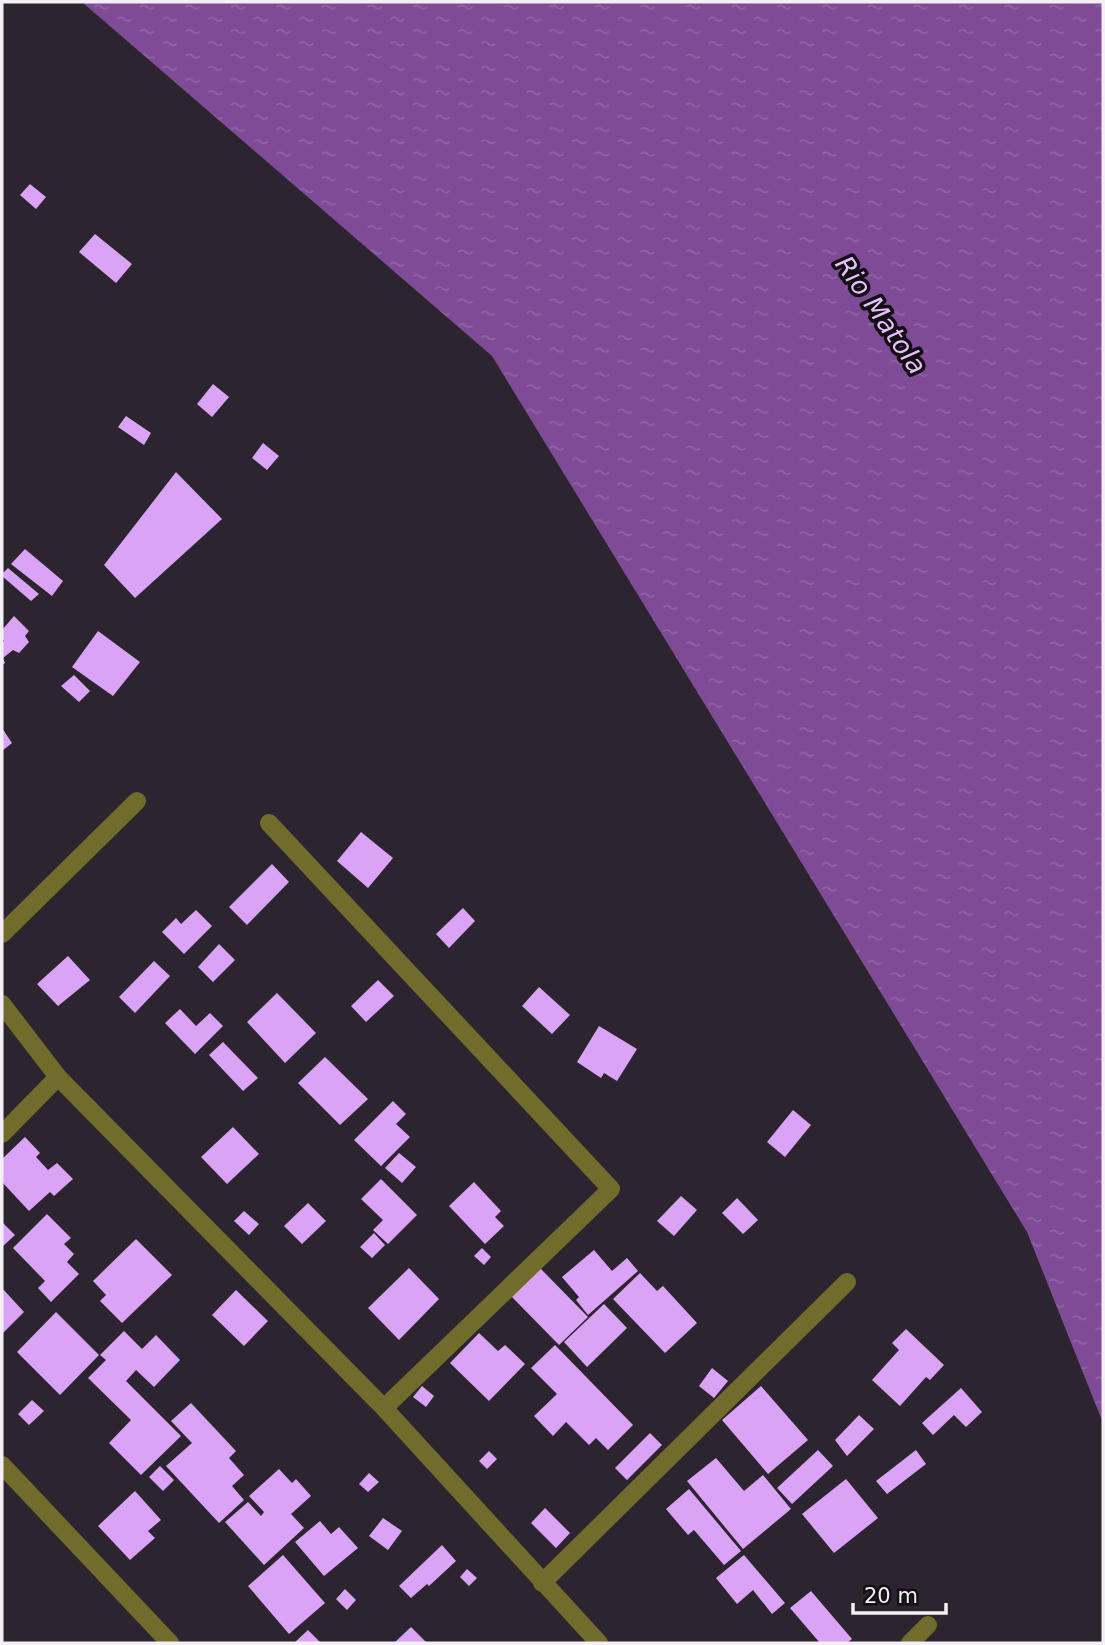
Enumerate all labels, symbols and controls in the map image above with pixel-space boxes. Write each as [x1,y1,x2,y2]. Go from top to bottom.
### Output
water label: Rio Matola [829,250,933,380]
scale bar [853,1572,946,1616]
text: 20 m [864,1584,918,1608]

